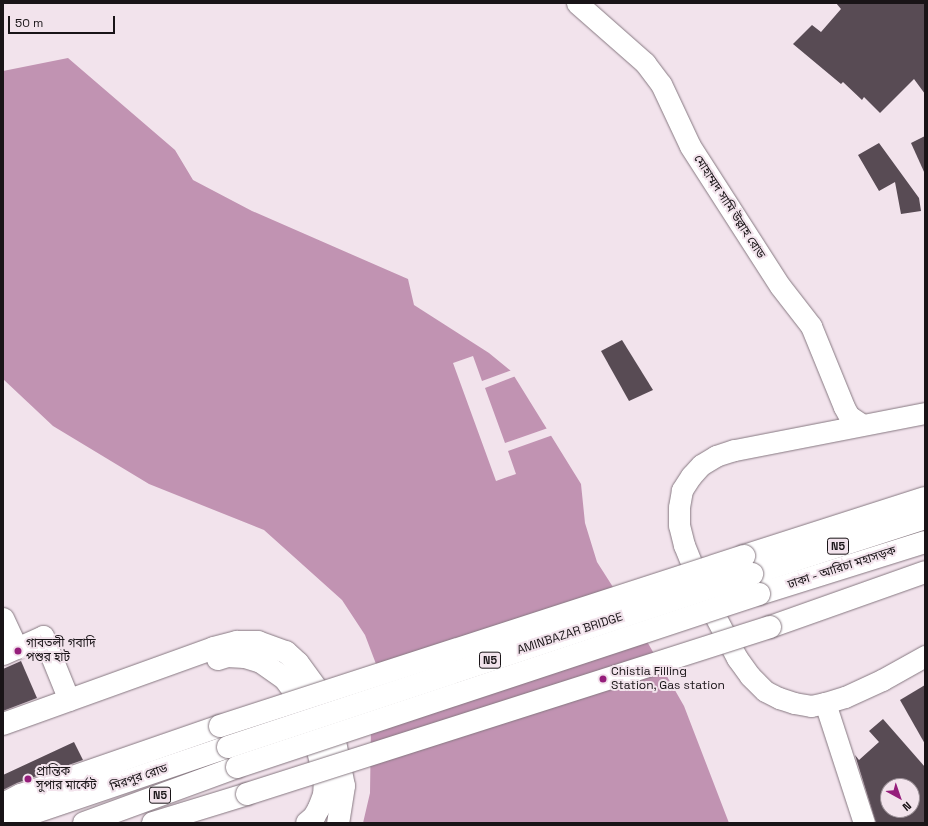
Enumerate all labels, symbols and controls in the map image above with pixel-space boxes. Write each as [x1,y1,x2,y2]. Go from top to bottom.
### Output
scale bar [10,8,117,34]
text: 50 m [15,15,43,31]
street label: মোহাম্মদ সামি উল্লাহ রোড [690,152,768,262]
road number: N5 [827,537,849,555]
street label: ঢাকা - আরিচা মহাসড়ক [786,544,898,592]
street label: AMINBAZAR BRIDGE [515,610,625,658]
place label: গাবতলী গবাদি পশুর হাট [26,637,96,665]
marker: গাবতলী গবাদি পশুর হাট [13,646,23,656]
road number: N5 [479,651,501,669]
place label: Chistia Filling Station, Gas station [611,665,725,693]
marker: Chistia Filling Station, Gas station [598,674,608,684]
street label: মিরপুর রোড [108,761,170,795]
place label: প্রান্তিক সুপার মার্কেট [36,765,97,793]
marker: প্রান্তিক সুপার মার্কেট [23,774,33,784]
north arrow [880,778,920,818]
road number: N5 [149,786,171,804]
text: N [900,799,914,814]

